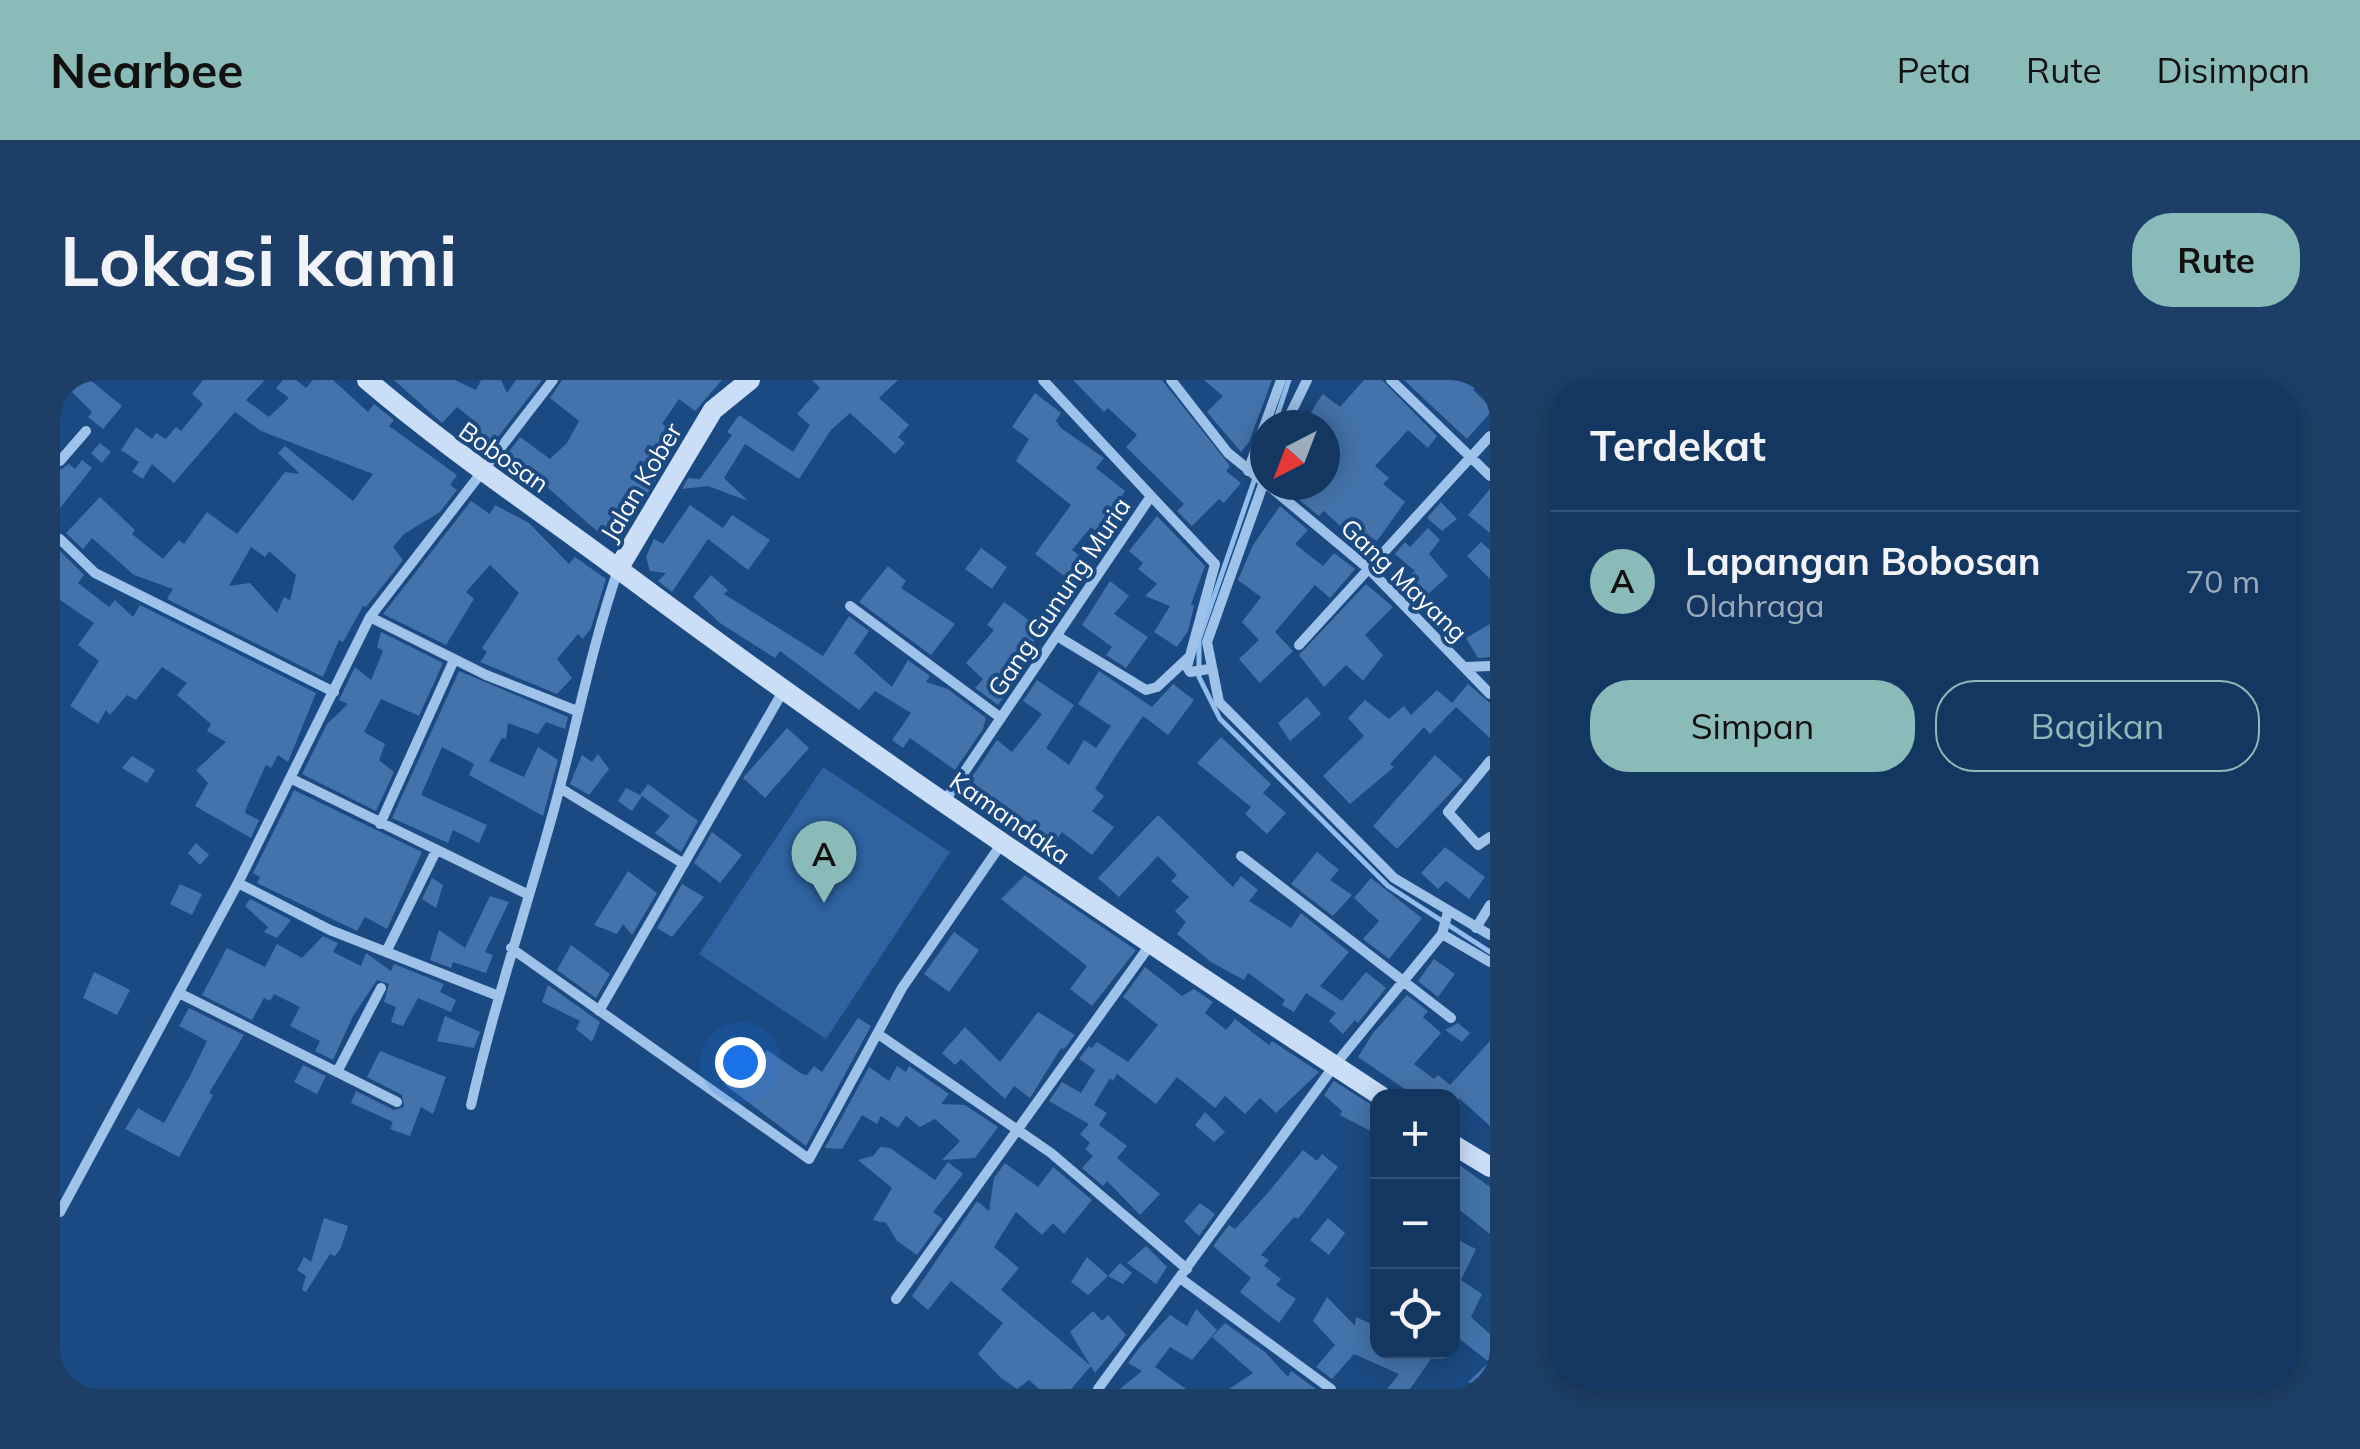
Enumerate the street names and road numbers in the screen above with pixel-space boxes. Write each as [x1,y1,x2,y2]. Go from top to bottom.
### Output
street label: Bobosan [453,414,555,499]
street label: Jalan Kober [593,417,688,547]
street label: Gang Gunung Muria [980,491,1137,702]
street label: Gang Mayang [1335,512,1474,648]
street label: Kamandaka [944,765,1077,870]

